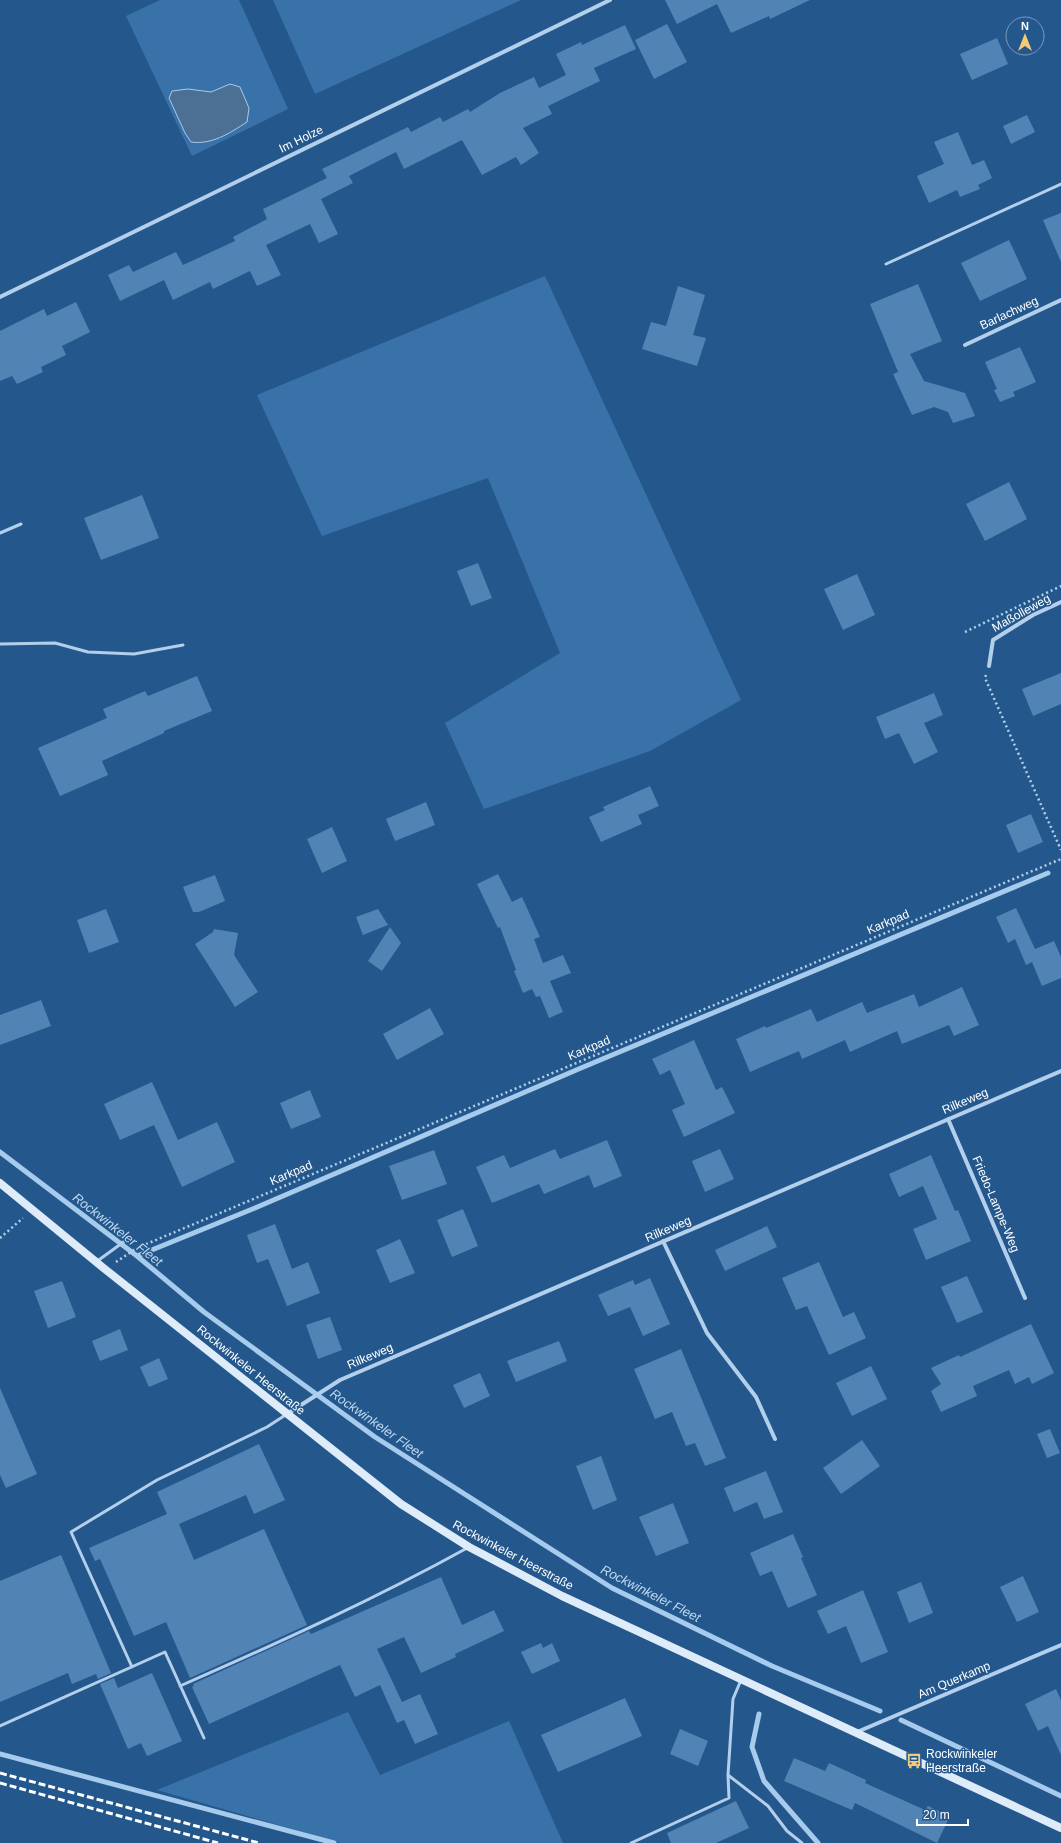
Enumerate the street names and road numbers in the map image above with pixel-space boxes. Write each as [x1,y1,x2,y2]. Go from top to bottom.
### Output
street label: Im Holze [277,122,326,156]
street label: Barlachweg [978,293,1040,333]
street label: Maßolleweg [989,591,1053,635]
street label: Karkpad [865,907,911,937]
street label: Karkpad [566,1033,612,1063]
street label: Rilkeweg [940,1085,990,1117]
street label: Friedo-Lampe-Weg [969,1154,1023,1254]
street label: Karkpad [268,1158,314,1188]
street label: Rilkeweg [643,1213,693,1245]
street label: Rockwinkeler Heerstraße [194,1322,308,1418]
street label: Rilkeweg [345,1340,395,1372]
street label: Rockwinkeler Heerstraße [450,1517,576,1593]
street label: Am Querkamp [916,1658,993,1702]

